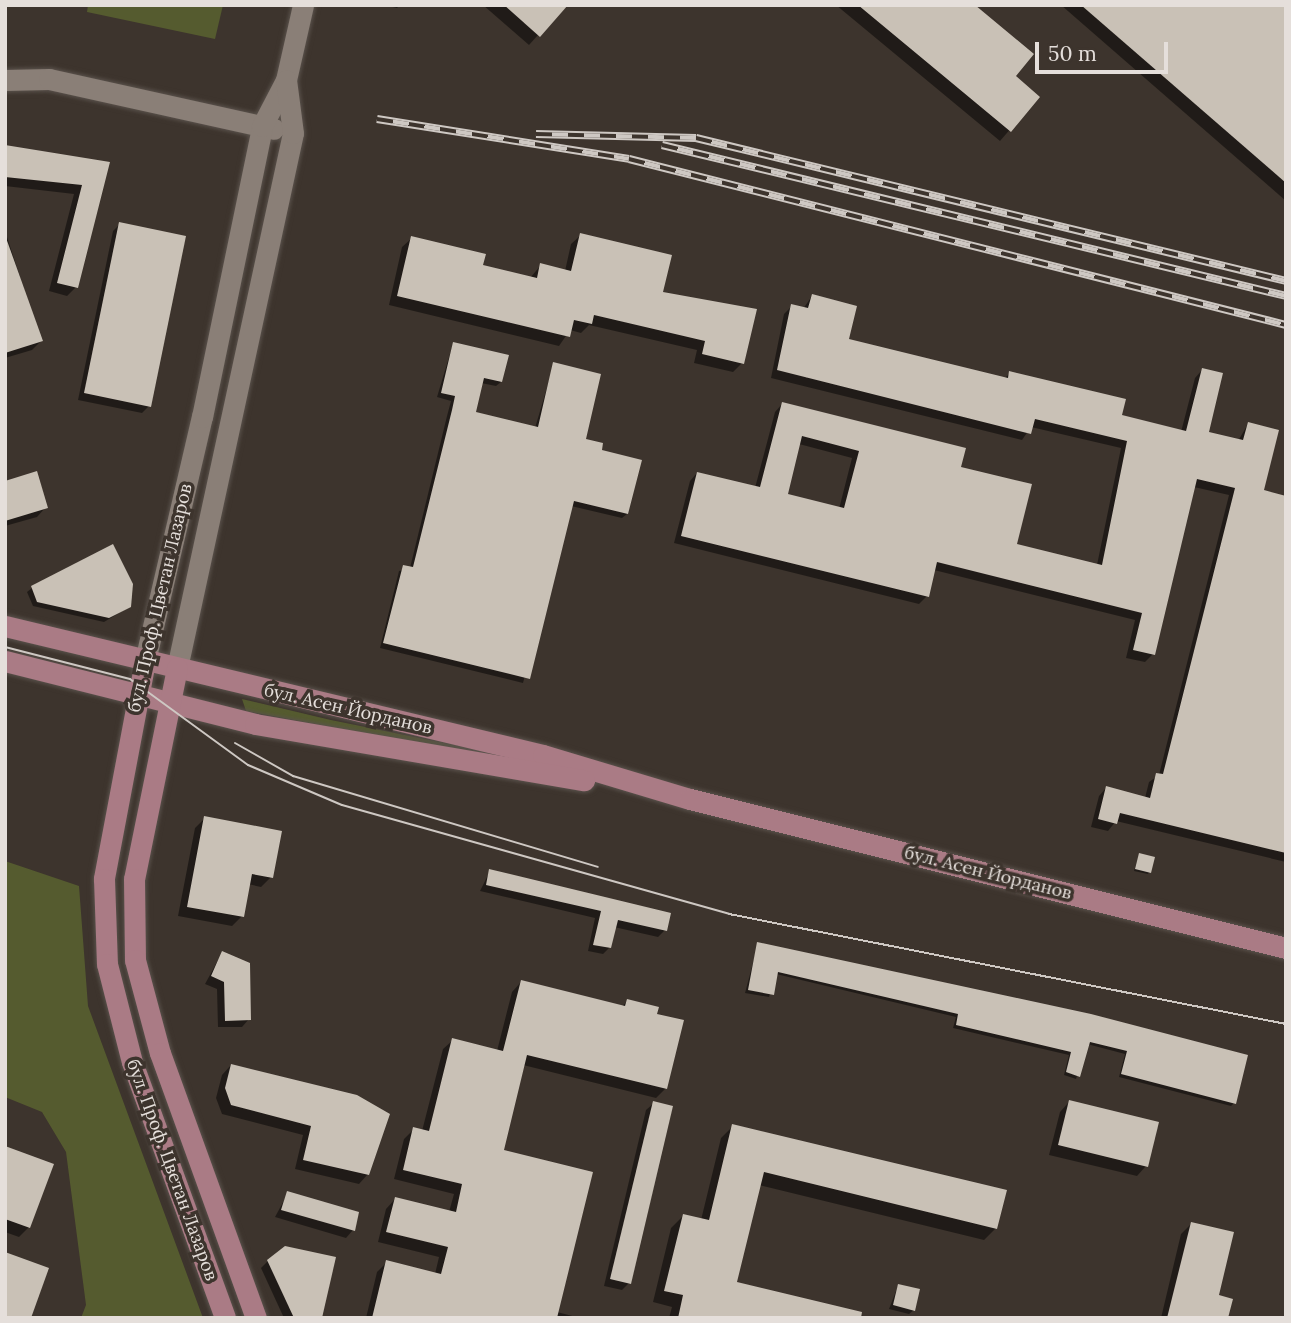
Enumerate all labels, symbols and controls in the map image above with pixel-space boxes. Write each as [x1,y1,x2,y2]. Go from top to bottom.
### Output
scale bar [1039,28,1172,72]
text: 50 m [1048,40,1097,67]
street label: бул. Проф. Цветан Лазаров [123,482,197,714]
street label: бул. Асен Йорданов [262,679,434,739]
street label: бул. Асен Йорданов [902,842,1074,904]
street label: бул. Проф. Цветан Лазаров [122,1056,222,1284]

